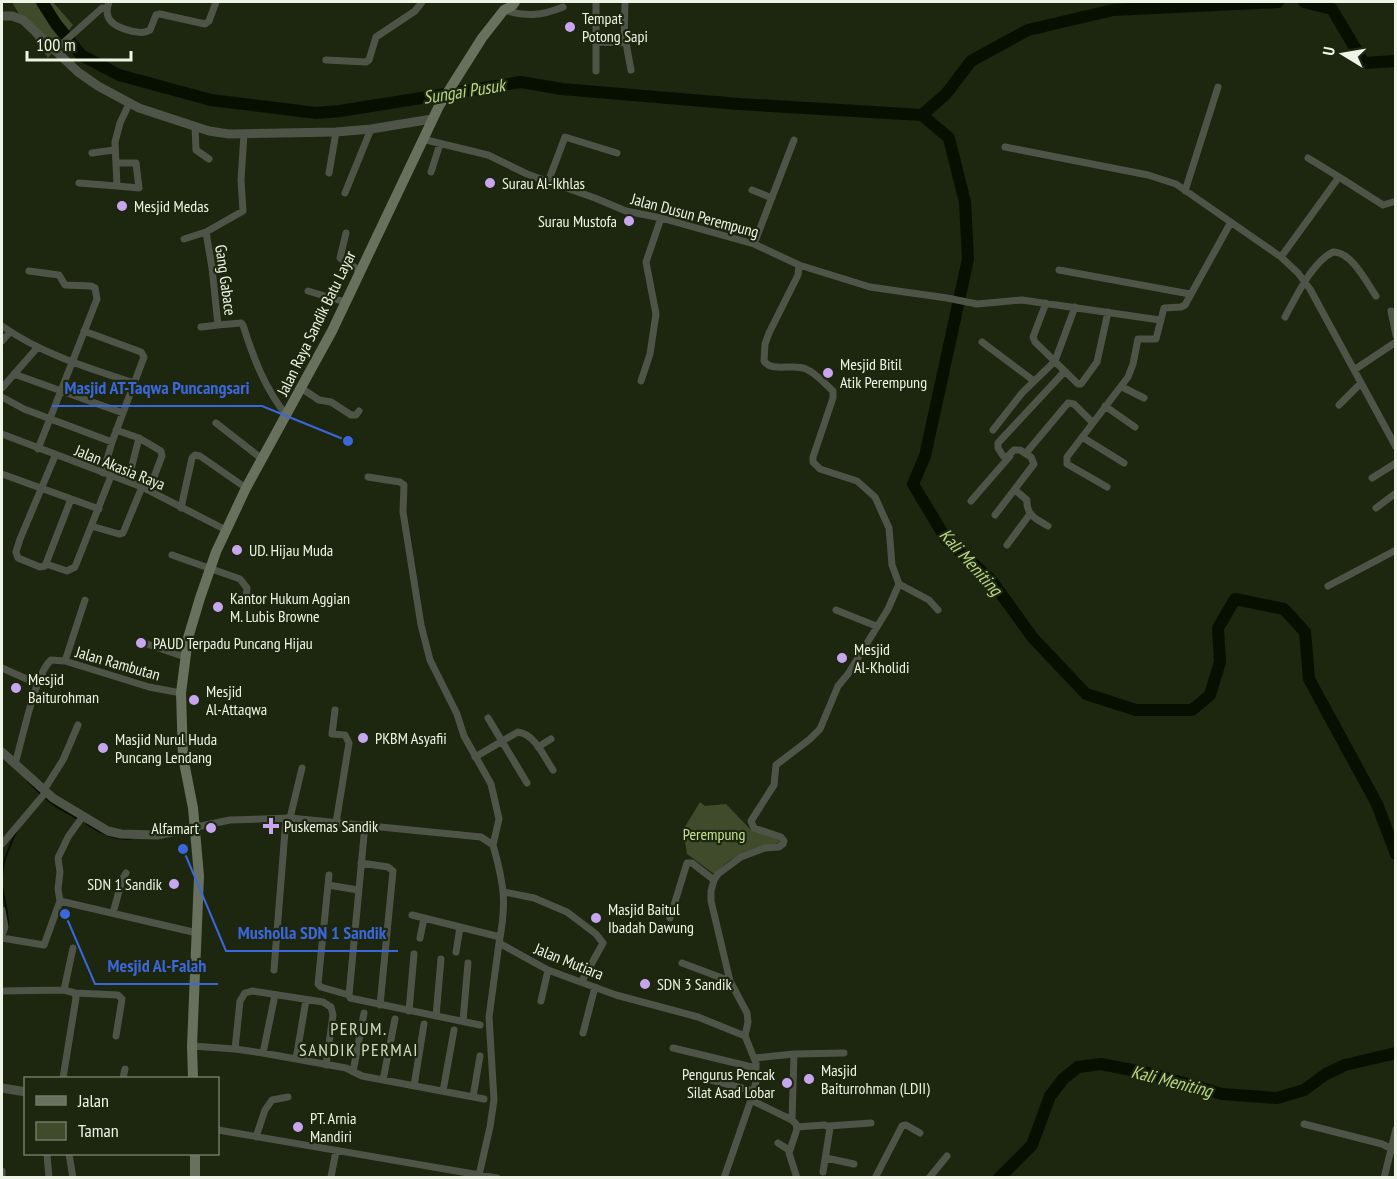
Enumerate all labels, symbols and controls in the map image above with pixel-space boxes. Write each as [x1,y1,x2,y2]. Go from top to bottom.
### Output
place label: Tempat Potong Sapi [582,8,648,46]
marker: Tempat Potong Sapi [563,20,577,34]
scale bar [27,24,130,62]
north arrow [1313,24,1373,84]
text: 100 m [36,33,76,56]
text: U [1318,45,1339,57]
water label: Sungai Pusuk [421,73,508,109]
place label: Surau Al-Ikhlas [502,173,585,193]
marker: Surau Al-Ikhlas [483,176,497,190]
street label: Jalan Dusun Perempung [628,188,761,242]
place label: Mesjid Medas [134,196,209,216]
marker: Mesjid Medas [115,199,129,213]
place label: Surau Mustofa [538,211,617,231]
marker: Surau Mustofa [622,214,636,228]
street label: Gang Gabace [211,243,241,317]
street label: Jalan Raya Sandik Batu Layar [272,247,360,400]
place label: Mesjid Bitil Atik Perempung [840,354,927,392]
marker: Mesjid Bitil Atik Perempung [821,366,835,380]
callout: Masjid AT-Taqwa Puncangsari [52,370,262,406]
text: Masjid AT-Taqwa Puncangsari [65,376,249,399]
street label: Jalan Akasia Raya [71,439,168,494]
water label: Kali Meniting [935,524,1008,601]
place label: UD. Hijau Muda [249,540,333,560]
marker: UD. Hijau Muda [230,543,244,557]
place label: Kantor Hukum Aggian M. Lubis Browne [230,588,350,626]
marker: Kantor Hukum Aggian M. Lubis Browne [211,600,225,614]
place label: PAUD Terpadu Puncang Hijau [153,633,313,653]
marker: PAUD Terpadu Puncang Hijau [134,636,148,650]
place label: Mesjid Al-Kholidi [854,639,909,677]
street label: Jalan Rambutan [72,641,163,685]
marker: Mesjid Al-Kholidi [835,651,849,665]
place label: Mesjid Baiturohman [28,669,99,707]
marker: Mesjid Baiturohman [9,681,23,695]
place label: Mesjid Al-Attaqwa [206,681,267,719]
marker: Mesjid Al-Attaqwa [187,693,201,707]
place label: PKBM Asyafii [375,728,447,748]
place label: Masjid Nurul Huda Puncang Lendang [115,729,217,767]
marker: PKBM Asyafii [356,731,370,745]
marker: Masjid Nurul Huda Puncang Lendang [96,741,110,755]
place label: Puskemas Sandik [284,816,379,836]
marker: Puskemas Sandik [262,817,280,835]
place label: Alfamart [151,818,200,838]
marker: Alfamart [204,821,218,835]
park label: Perempung [683,824,745,844]
place label: SDN 1 Sandik [87,874,163,894]
marker: SDN 1 Sandik [167,877,181,891]
place label: Masjid Baitul Ibadah Dawung [608,899,694,937]
marker: Masjid Baitul Ibadah Dawung [589,911,603,925]
callout: Musholla SDN 1 Sandik [226,915,398,951]
text: Musholla SDN 1 Sandik [238,921,387,944]
street label: Jalan Mutiara [530,938,607,984]
callout: Mesjid Al-Falah [95,948,218,984]
text: Mesjid Al-Falah [108,954,206,977]
place label: SDN 3 Sandik [657,974,733,994]
marker: SDN 3 Sandik [638,977,652,991]
district label: PERUM. SANDIK PERMAI [299,1017,419,1061]
place label: Masjid Baiturrohman (LDII) [821,1060,930,1098]
water label: Kali Meniting [1129,1060,1216,1102]
place label: Pengurus Pencak Silat Asad Lobar [682,1064,776,1102]
marker: Masjid Baiturrohman (LDII) [802,1072,816,1086]
marker: Pengurus Pencak Silat Asad Lobar [780,1076,794,1090]
legend [24,1077,219,1155]
text: Jalan [77,1089,109,1112]
place label: PT. Arnia Mandiri [310,1108,356,1146]
text: Taman [78,1119,119,1142]
marker: PT. Arnia Mandiri [291,1120,305,1134]

